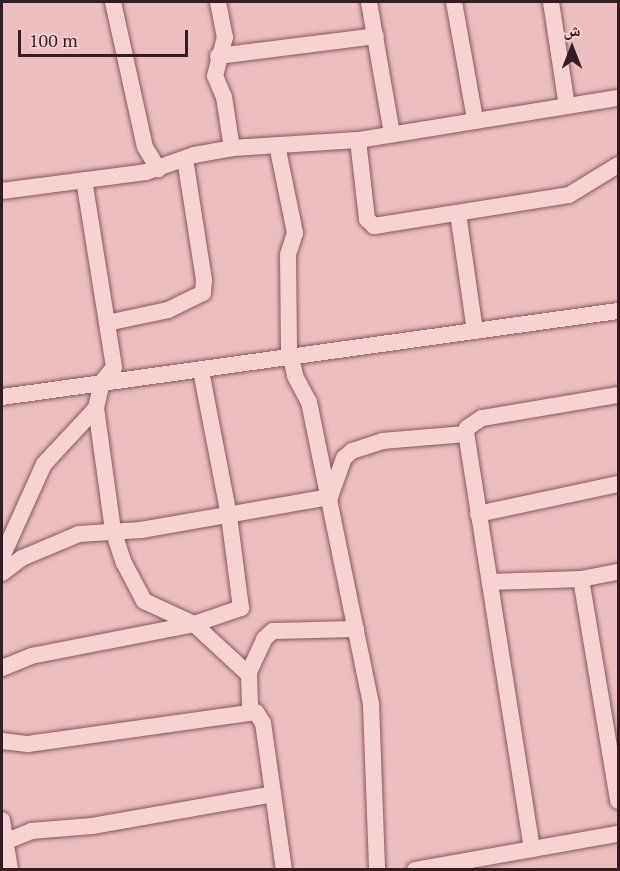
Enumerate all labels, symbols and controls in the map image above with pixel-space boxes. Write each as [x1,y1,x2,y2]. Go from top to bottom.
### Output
scale bar [21,18,190,56]
north arrow [542,18,602,78]
text: ش [564,19,580,41]
text: 100 m [29,28,78,52]

